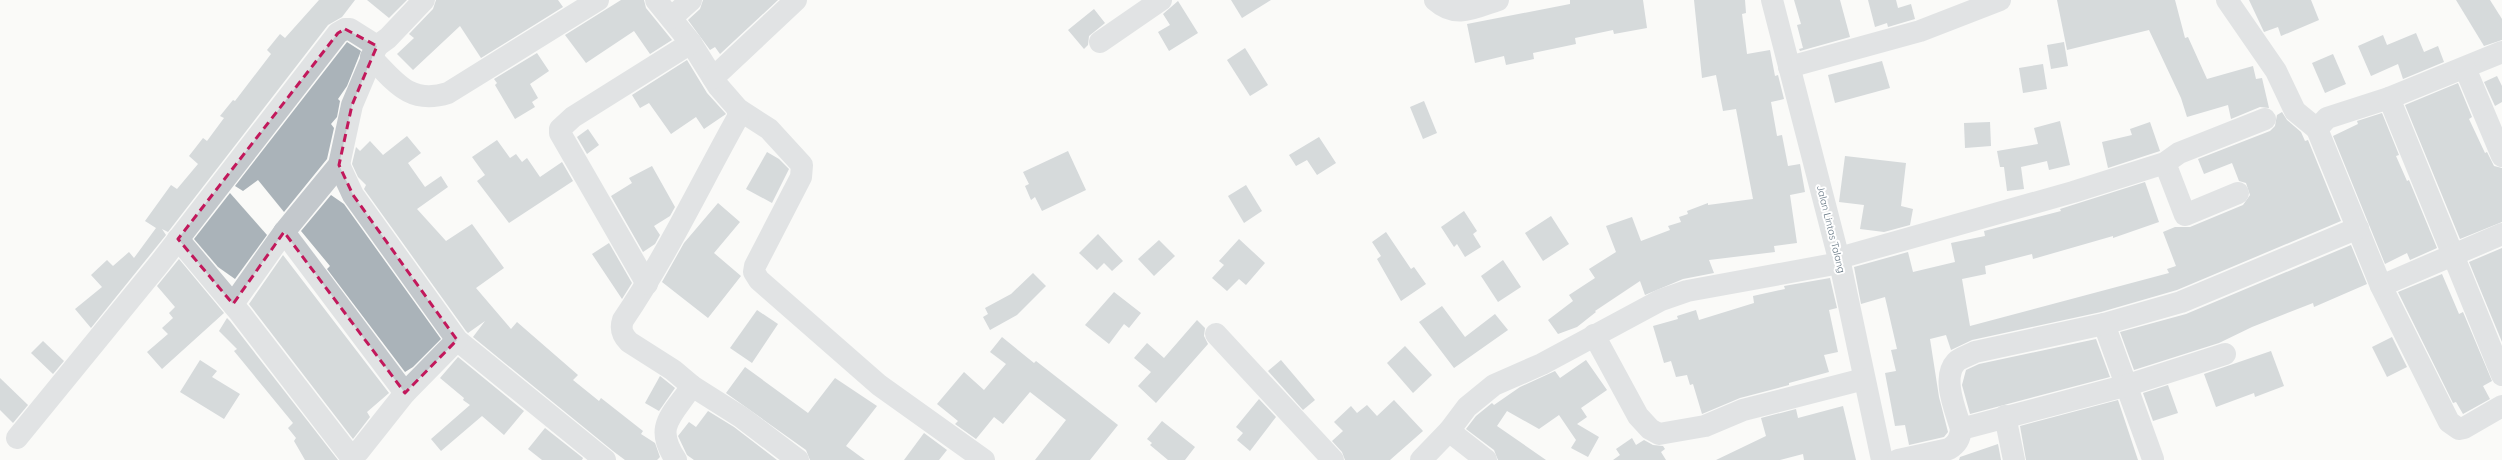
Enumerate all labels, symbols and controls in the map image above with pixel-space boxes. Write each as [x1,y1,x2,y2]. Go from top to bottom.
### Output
street label: Jalan Lintas Talang [1814,184,1848,274]

